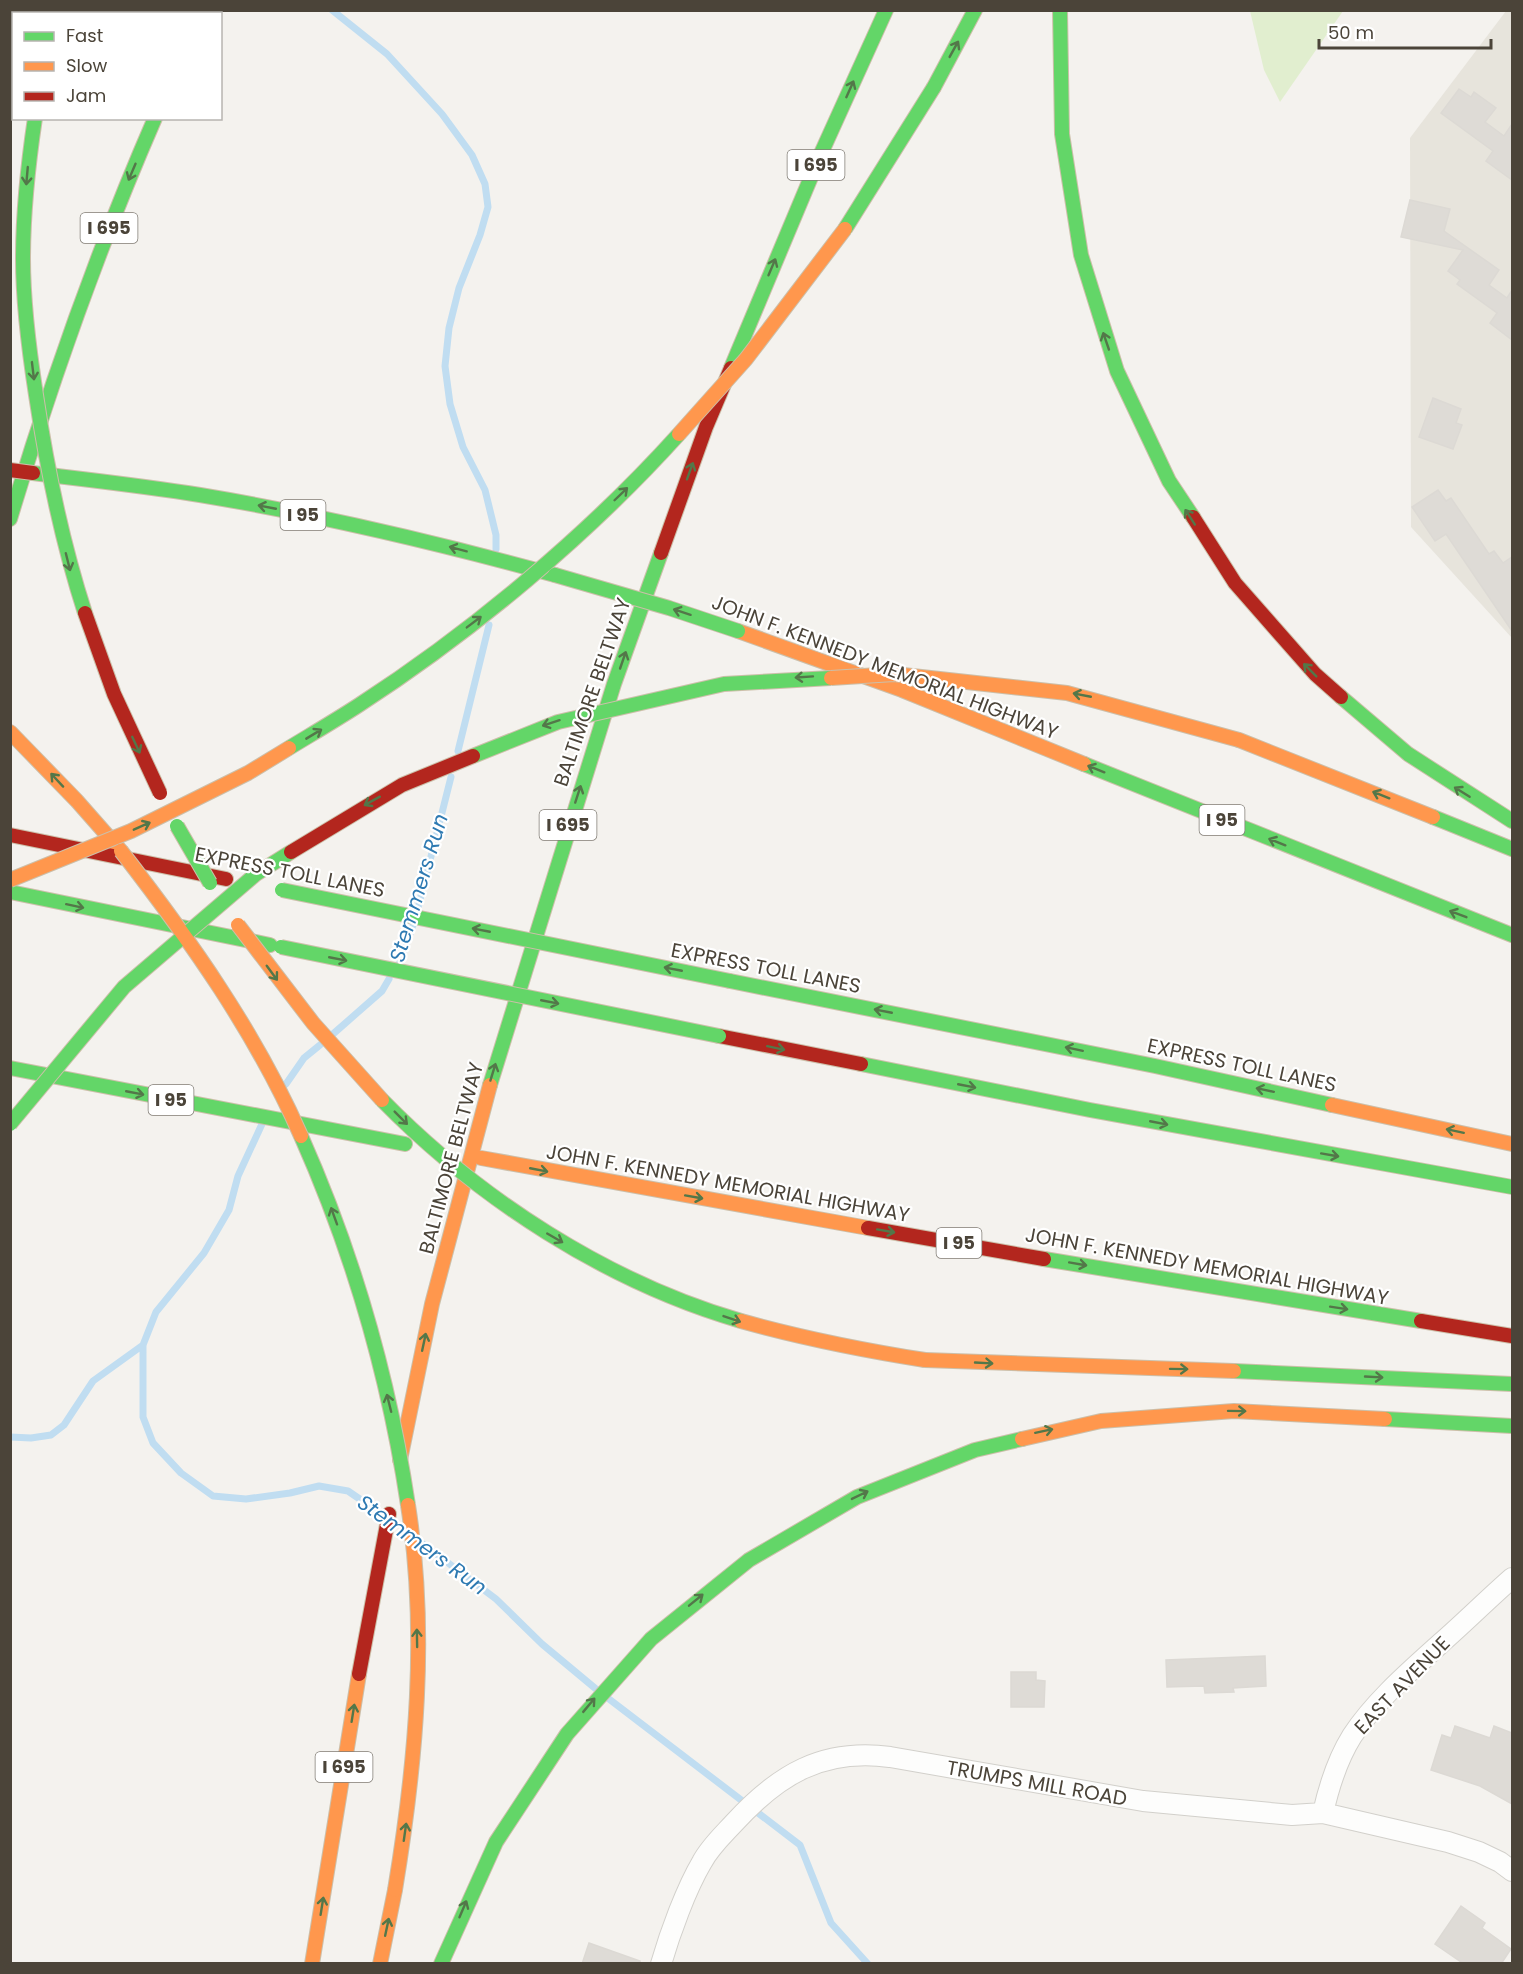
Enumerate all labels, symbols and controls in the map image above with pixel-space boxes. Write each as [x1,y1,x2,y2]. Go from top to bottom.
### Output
legend [12,12,222,120]
scale bar [1319,12,1492,50]
text: 50 m [1328,20,1374,45]
text: Fast [66,23,103,48]
one-way arrow [949,41,961,58]
text: Slow [66,53,108,78]
one-way arrow [845,80,856,98]
text: Jam [66,83,106,108]
road number: I 695 [788,150,844,180]
one-way arrow [126,163,137,181]
one-way arrow [21,166,32,186]
road number: I 695 [80,213,138,243]
one-way arrow [767,259,778,277]
one-way arrow [1100,332,1111,351]
one-way arrow [27,360,38,380]
one-way arrow [686,462,697,481]
one-way arrow [614,487,629,502]
road number: I 95 [280,500,326,530]
one-way arrow [258,501,277,512]
one-way arrow [1184,509,1196,526]
one-way arrow [448,542,467,554]
one-way arrow [63,552,75,571]
street label: JOHN F. KENNEDY MEMORIAL HIGHWAY [708,588,1062,746]
street label: BALTIMORE BELTWAY [547,594,637,790]
one-way arrow [673,606,692,617]
one-way arrow [466,616,482,629]
one-way arrow [618,651,629,670]
one-way arrow [1303,662,1318,677]
one-way arrow [795,672,815,683]
one-way arrow [1072,688,1091,700]
one-way arrow [542,718,561,729]
one-way arrow [305,727,322,739]
one-way arrow [130,736,142,754]
one-way arrow [1087,762,1106,773]
one-way arrow [50,772,64,787]
one-way arrow [573,785,584,804]
one-way arrow [1454,786,1471,798]
one-way arrow [1372,789,1390,800]
one-way arrow [364,795,381,807]
road number: I 95 [1200,805,1244,835]
water label: Stemmers Run [382,810,455,966]
road number: I 695 [540,810,596,840]
one-way arrow [133,819,151,831]
one-way arrow [1268,836,1286,847]
street label: EXPRESS TOLL LANES [193,840,387,904]
one-way arrow [65,900,84,912]
one-way arrow [1449,908,1468,919]
one-way arrow [472,924,492,935]
street label: EXPRESS TOLL LANES [669,936,863,1000]
one-way arrow [328,954,348,965]
one-way arrow [663,963,683,974]
one-way arrow [266,964,278,980]
one-way arrow [540,997,559,1008]
one-way arrow [874,1005,893,1016]
street label: EXPRESS TOLL LANES [1145,1031,1339,1099]
one-way arrow [766,1042,785,1054]
one-way arrow [1065,1043,1084,1055]
street label: BALTIMORE BELTWAY [412,1059,490,1257]
one-way arrow [488,1063,499,1082]
one-way arrow [957,1081,977,1092]
one-way arrow [1256,1083,1275,1095]
road number: I 95 [148,1085,194,1115]
one-way arrow [125,1088,144,1099]
one-way arrow [394,1111,408,1126]
one-way arrow [1148,1118,1168,1129]
one-way arrow [1446,1125,1466,1136]
street label: JOHN F. KENNEDY MEMORIAL HIGHWAY [544,1137,912,1229]
one-way arrow [1320,1150,1340,1161]
one-way arrow [528,1165,548,1176]
one-way arrow [684,1192,703,1203]
one-way arrow [327,1207,338,1226]
street label: JOHN F. KENNEDY MEMORIAL HIGHWAY [1023,1220,1391,1312]
one-way arrow [876,1226,895,1237]
road number: I 95 [936,1228,982,1258]
one-way arrow [546,1232,563,1244]
one-way arrow [1068,1259,1087,1270]
one-way arrow [1329,1303,1348,1314]
one-way arrow [722,1314,740,1325]
one-way arrow [419,1333,430,1353]
one-way arrow [973,1357,993,1368]
one-way arrow [1168,1364,1188,1375]
one-way arrow [1363,1371,1383,1382]
one-way arrow [382,1394,394,1413]
one-way arrow [1227,1406,1247,1417]
one-way arrow [1034,1425,1053,1437]
water label: Stemmers Run [352,1488,493,1602]
one-way arrow [851,1489,869,1500]
one-way arrow [688,1594,704,1607]
one-way arrow [412,1628,423,1648]
street label: EAST AVENUE [1348,1630,1456,1740]
one-way arrow [582,1698,596,1713]
one-way arrow [347,1704,358,1724]
road number: I 695 [316,1752,372,1782]
street label: TRUMPS MILL ROAD [945,1753,1129,1813]
one-way arrow [399,1823,410,1843]
one-way arrow [316,1896,327,1916]
one-way arrow [458,1900,469,1919]
one-way arrow [382,1917,394,1936]

